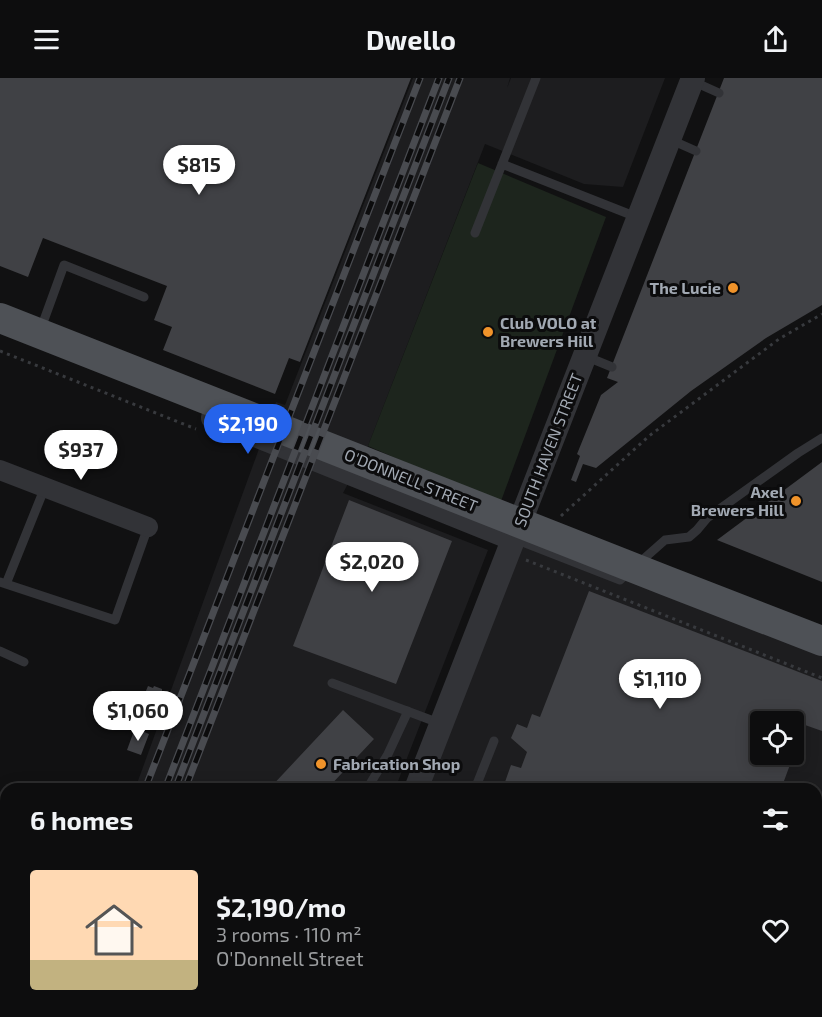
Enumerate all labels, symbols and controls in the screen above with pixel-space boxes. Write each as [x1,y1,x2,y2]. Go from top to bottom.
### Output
icon: menu [30,23,63,56]
text: Dwello [366,23,456,55]
icon: share [759,23,792,56]
pin: $815 [163,145,235,196]
text: $815 [177,152,221,176]
place label: The Lucie [650,278,721,297]
marker: The Lucie [726,281,740,295]
place label: Club VOLO at Brewers Hill [500,313,597,350]
marker: Club VOLO at Brewers Hill [481,325,495,339]
street label: SOUTH HAVEN STREET [509,370,586,529]
pin: $2,190 [199,404,297,455]
text: $2,190 [218,411,278,435]
pin: $937 [45,430,117,481]
text: $937 [58,437,104,461]
street label: O'DONNELL STREET [342,444,481,515]
place label: Axel Brewers Hill [691,482,785,519]
marker: Axel Brewers Hill [789,494,803,508]
pin: $2,020 [323,542,421,593]
text: $2,020 [340,549,404,573]
pin: $1,110 [611,659,709,710]
text: $1,110 [633,666,687,690]
pin: $1,060 [89,691,187,742]
text: $1,060 [107,698,169,722]
map controls [750,711,804,765]
button: locate [750,711,804,765]
place label: Fabrication Shop [333,754,460,773]
marker: Fabrication Shop [314,757,328,771]
icon: filters [759,803,792,836]
text: 6 homes [30,804,133,835]
text: $2,190/mo [216,891,346,922]
icon: home [78,894,150,966]
icon: heart [759,914,792,947]
text: 3 rooms · 110 m² [216,922,362,946]
text: O'Donnell Street [216,946,364,970]

